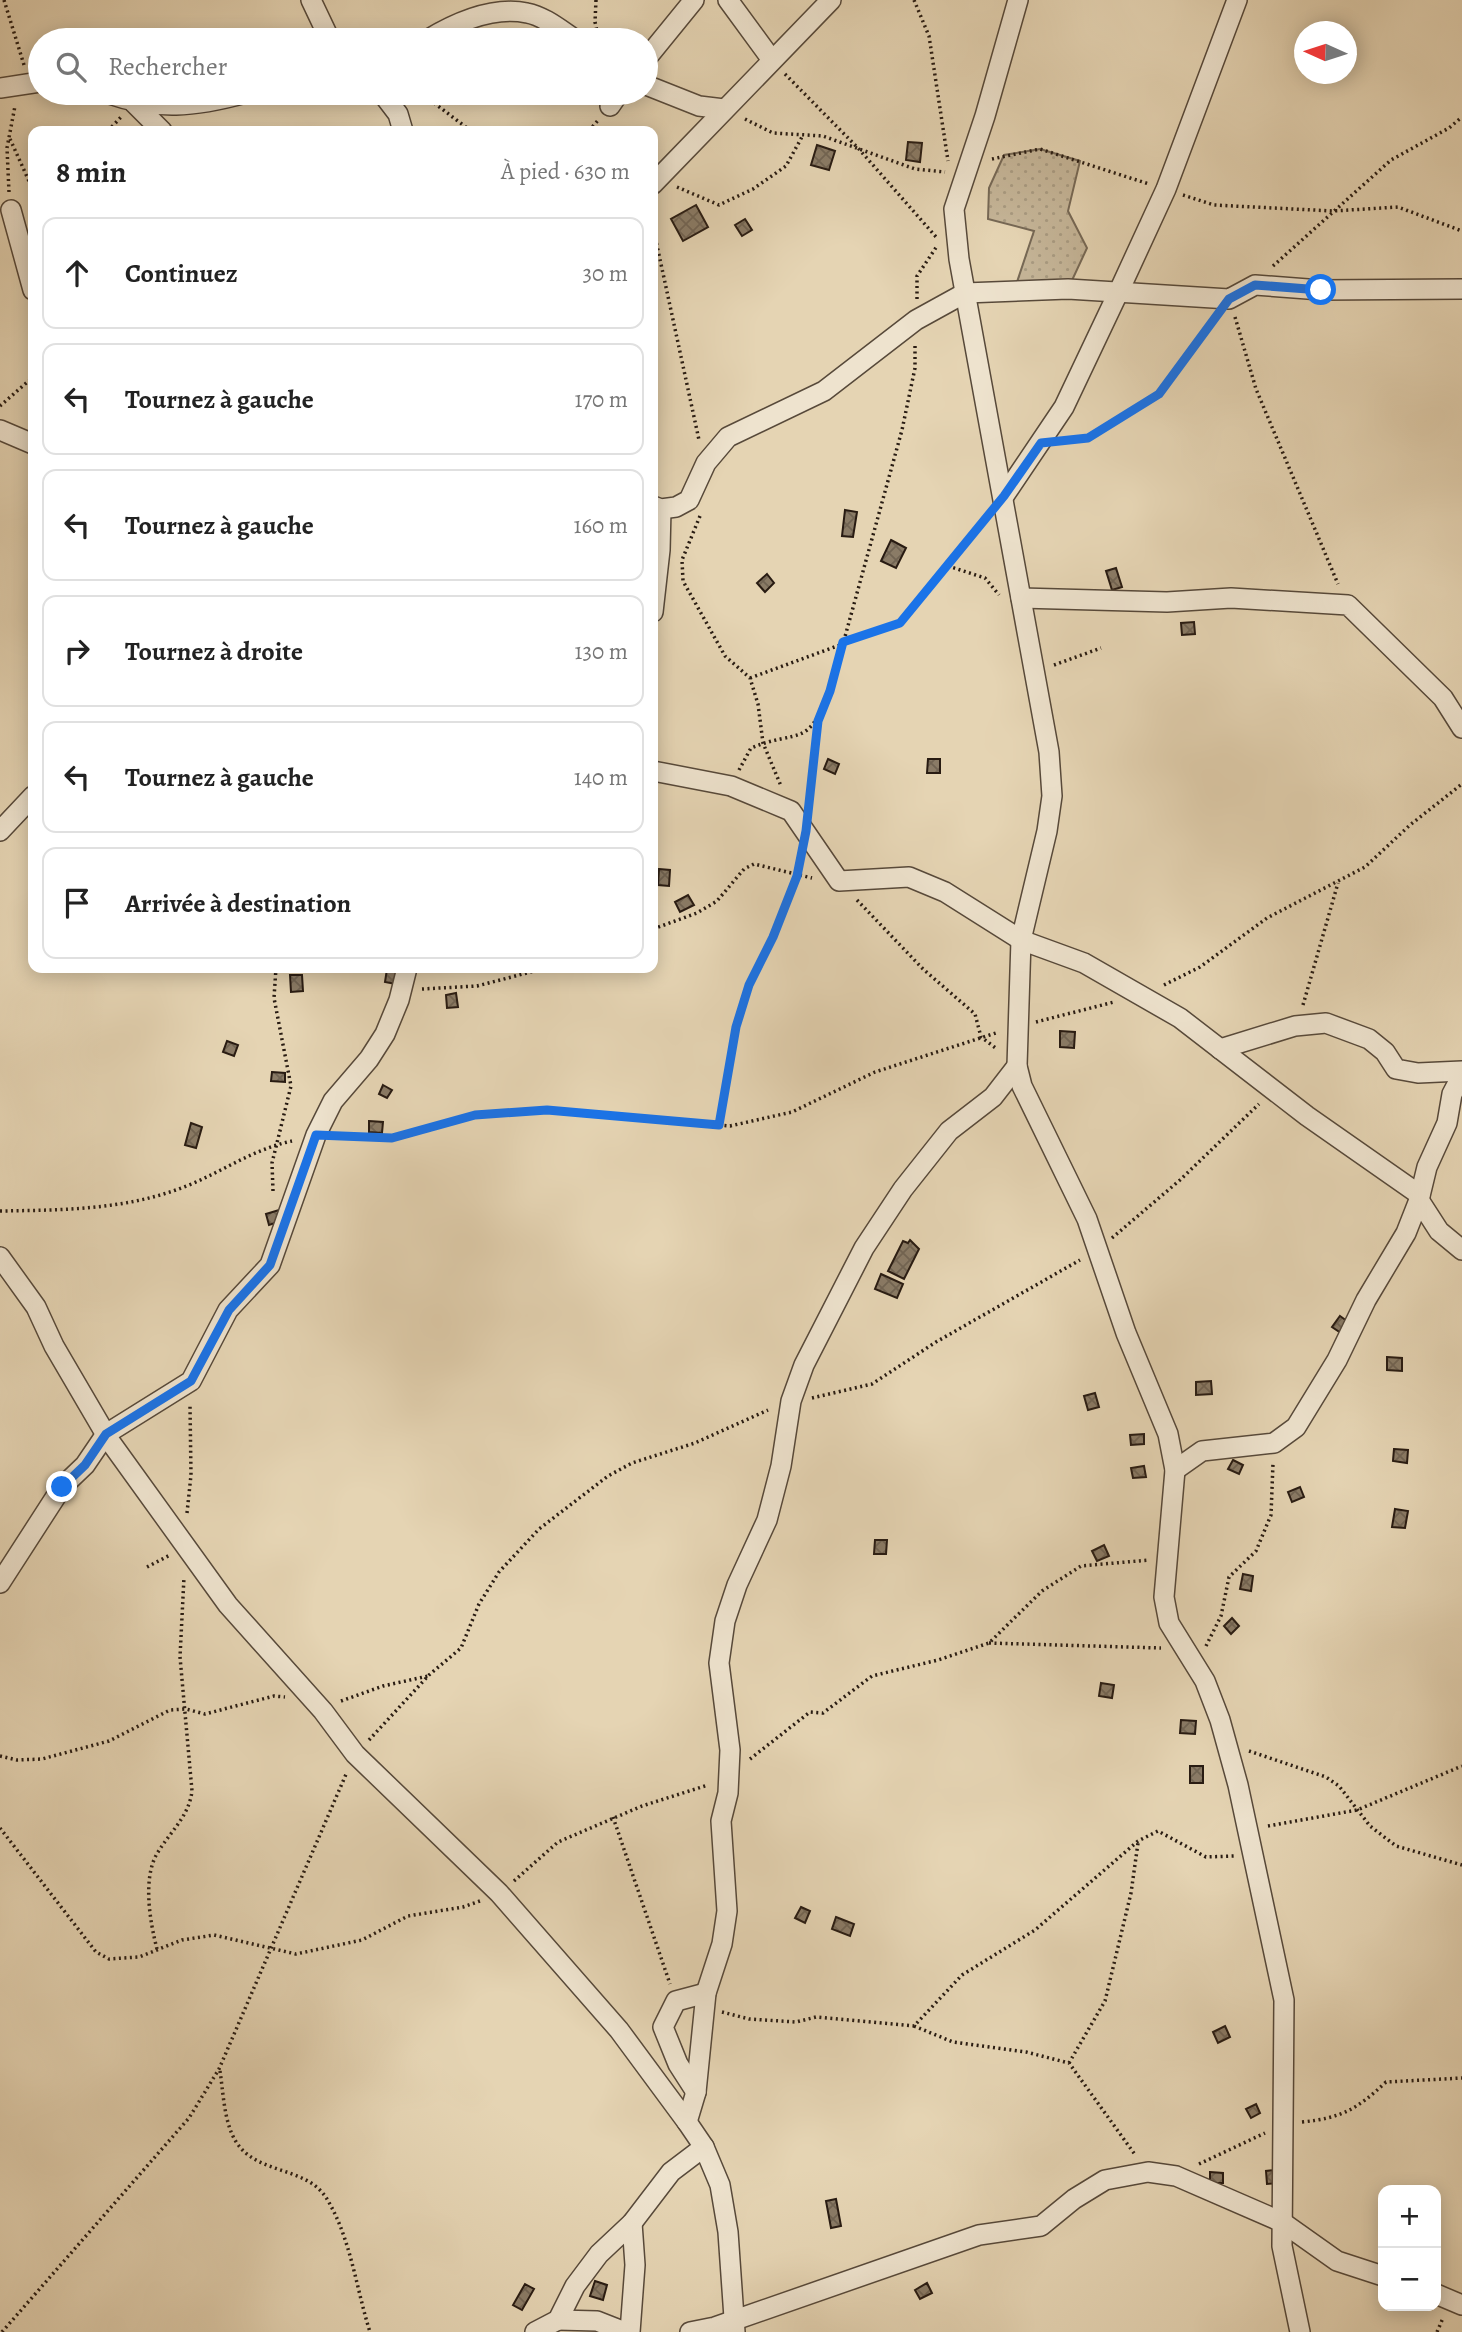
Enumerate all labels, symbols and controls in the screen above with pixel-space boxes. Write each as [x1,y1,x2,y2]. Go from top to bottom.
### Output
north arrow [1294,21,1357,84]
search box [28,28,658,105]
icon: search [52,48,90,86]
text: Rechercher [108,49,228,84]
text: 8 min [56,152,126,192]
text: À pied · 630 m [501,156,630,187]
icon: ahead [58,254,96,292]
text: Continuez [125,256,238,291]
text: 30 m [582,258,628,289]
route start [1305,274,1336,305]
icon: left [58,380,96,418]
text: Tournez à gauche [125,382,314,417]
text: 170 m [575,384,628,415]
icon: left [58,506,96,544]
text: Tournez à gauche [125,508,314,543]
text: 160 m [574,510,628,541]
icon: right [58,632,96,670]
text: Tournez à droite [125,634,303,669]
text: 130 m [575,636,628,667]
icon: left [58,758,96,796]
text: Tournez à gauche [125,760,314,795]
text: 140 m [574,762,628,793]
icon: arrive [58,884,96,922]
text: Arrivée à destination [125,886,351,921]
route end [46,1471,77,1502]
map controls [1378,2185,1441,2311]
button: + [1378,2185,1441,2248]
button: − [1378,2248,1441,2311]

